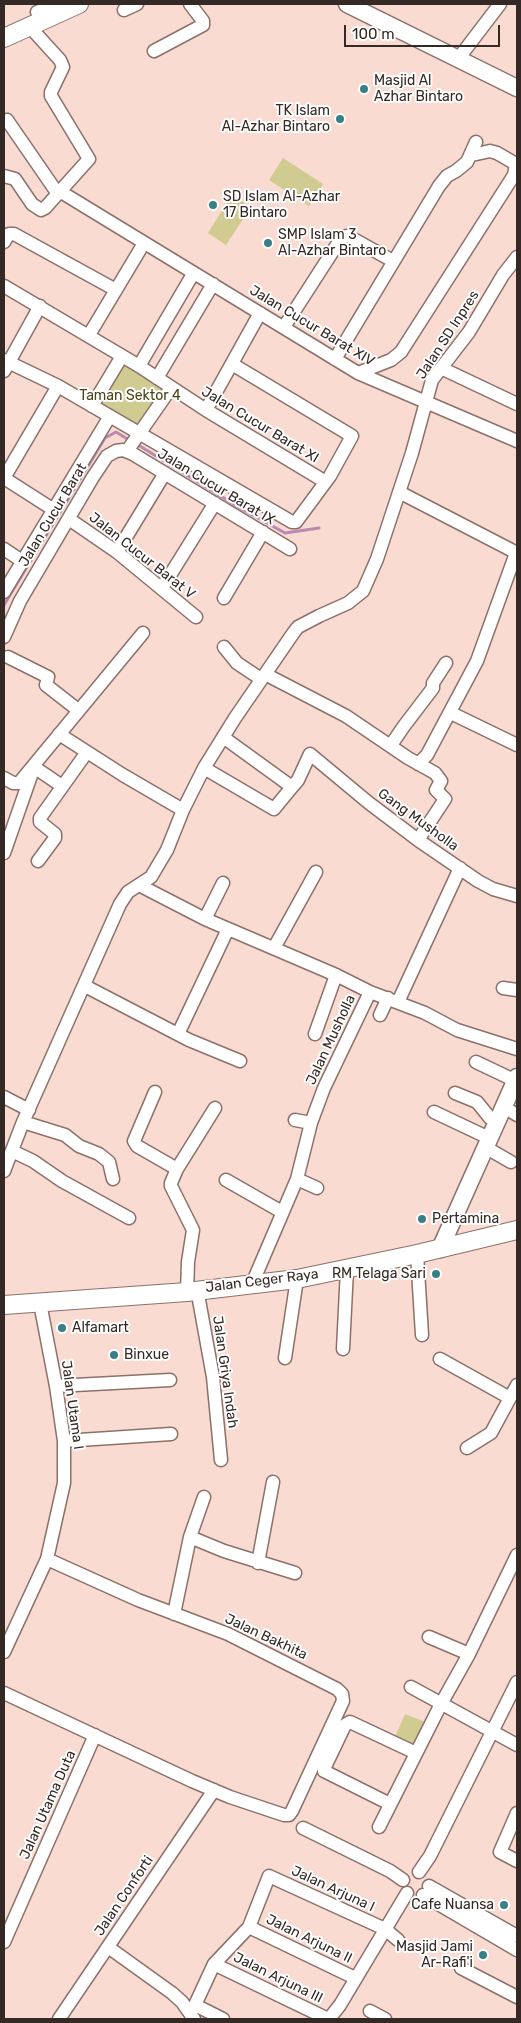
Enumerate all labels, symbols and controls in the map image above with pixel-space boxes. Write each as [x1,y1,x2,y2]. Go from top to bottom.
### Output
scale bar [346,15,502,47]
text: 100 m [352,25,394,43]
place label: Masjid Al Azhar Bintaro [374,73,463,105]
marker: Masjid Al Azhar Bintaro [358,83,370,95]
place label: TK Islam Al-Azhar Bintaro [222,103,330,136]
marker: TK Islam Al-Azhar Bintaro [334,113,346,125]
place label: SD Islam Al-Azhar 17 Bintaro [223,189,340,222]
marker: SD Islam Al-Azhar 17 Bintaro [207,199,219,211]
place label: SMP Islam 3 Al-Azhar Bintaro [278,227,386,260]
marker: SMP Islam 3 Al-Azhar Bintaro [262,237,274,249]
street label: Jalan Cucur Barat XIV [246,282,378,370]
street label: Jalan SD Inpres [413,288,483,382]
street label: Jalan Cucur Barat XI [198,383,322,467]
park label: Taman Sektor 4 [79,388,181,404]
street label: Jalan Cucur Barat IX [154,445,278,529]
street label: Jalan Cucur Barat [15,460,91,570]
street label: Jalan Cucur Barat V [86,509,198,603]
street label: Gang Musholla [375,785,461,855]
street label: Jalan Musholla [303,992,359,1088]
place label: Pertamina [432,1211,499,1227]
marker: Pertamina [416,1213,428,1225]
street label: Jalan Ceger Raya [205,1266,319,1296]
place label: RM Telaga Sari [332,1266,426,1282]
marker: RM Telaga Sari [430,1268,442,1280]
street label: Jalan Griya Indah [209,1315,241,1429]
place label: Alfamart [72,1320,129,1336]
marker: Alfamart [56,1322,68,1334]
place label: Binxue [124,1347,169,1363]
marker: Binxue [108,1349,120,1361]
street label: Jalan Utama I [57,1359,87,1451]
street label: Jalan Bakhita [222,1611,310,1663]
street label: Jalan Utama Duta [16,1748,80,1862]
street label: Jalan Conforti [91,1853,157,1939]
street label: Jalan Arjuna I [289,1862,377,1916]
place label: Cafe Nuansa [411,1897,494,1913]
marker: Cafe Nuansa [498,1899,510,1911]
street label: Jalan Arjuna II [263,1911,355,1967]
place label: Masjid Jami Ar-Rafi'i [396,1939,473,1971]
street label: Jalan Arjuna III [231,1949,325,2007]
marker: Masjid Jami Ar-Rafi'i [477,1949,489,1961]

